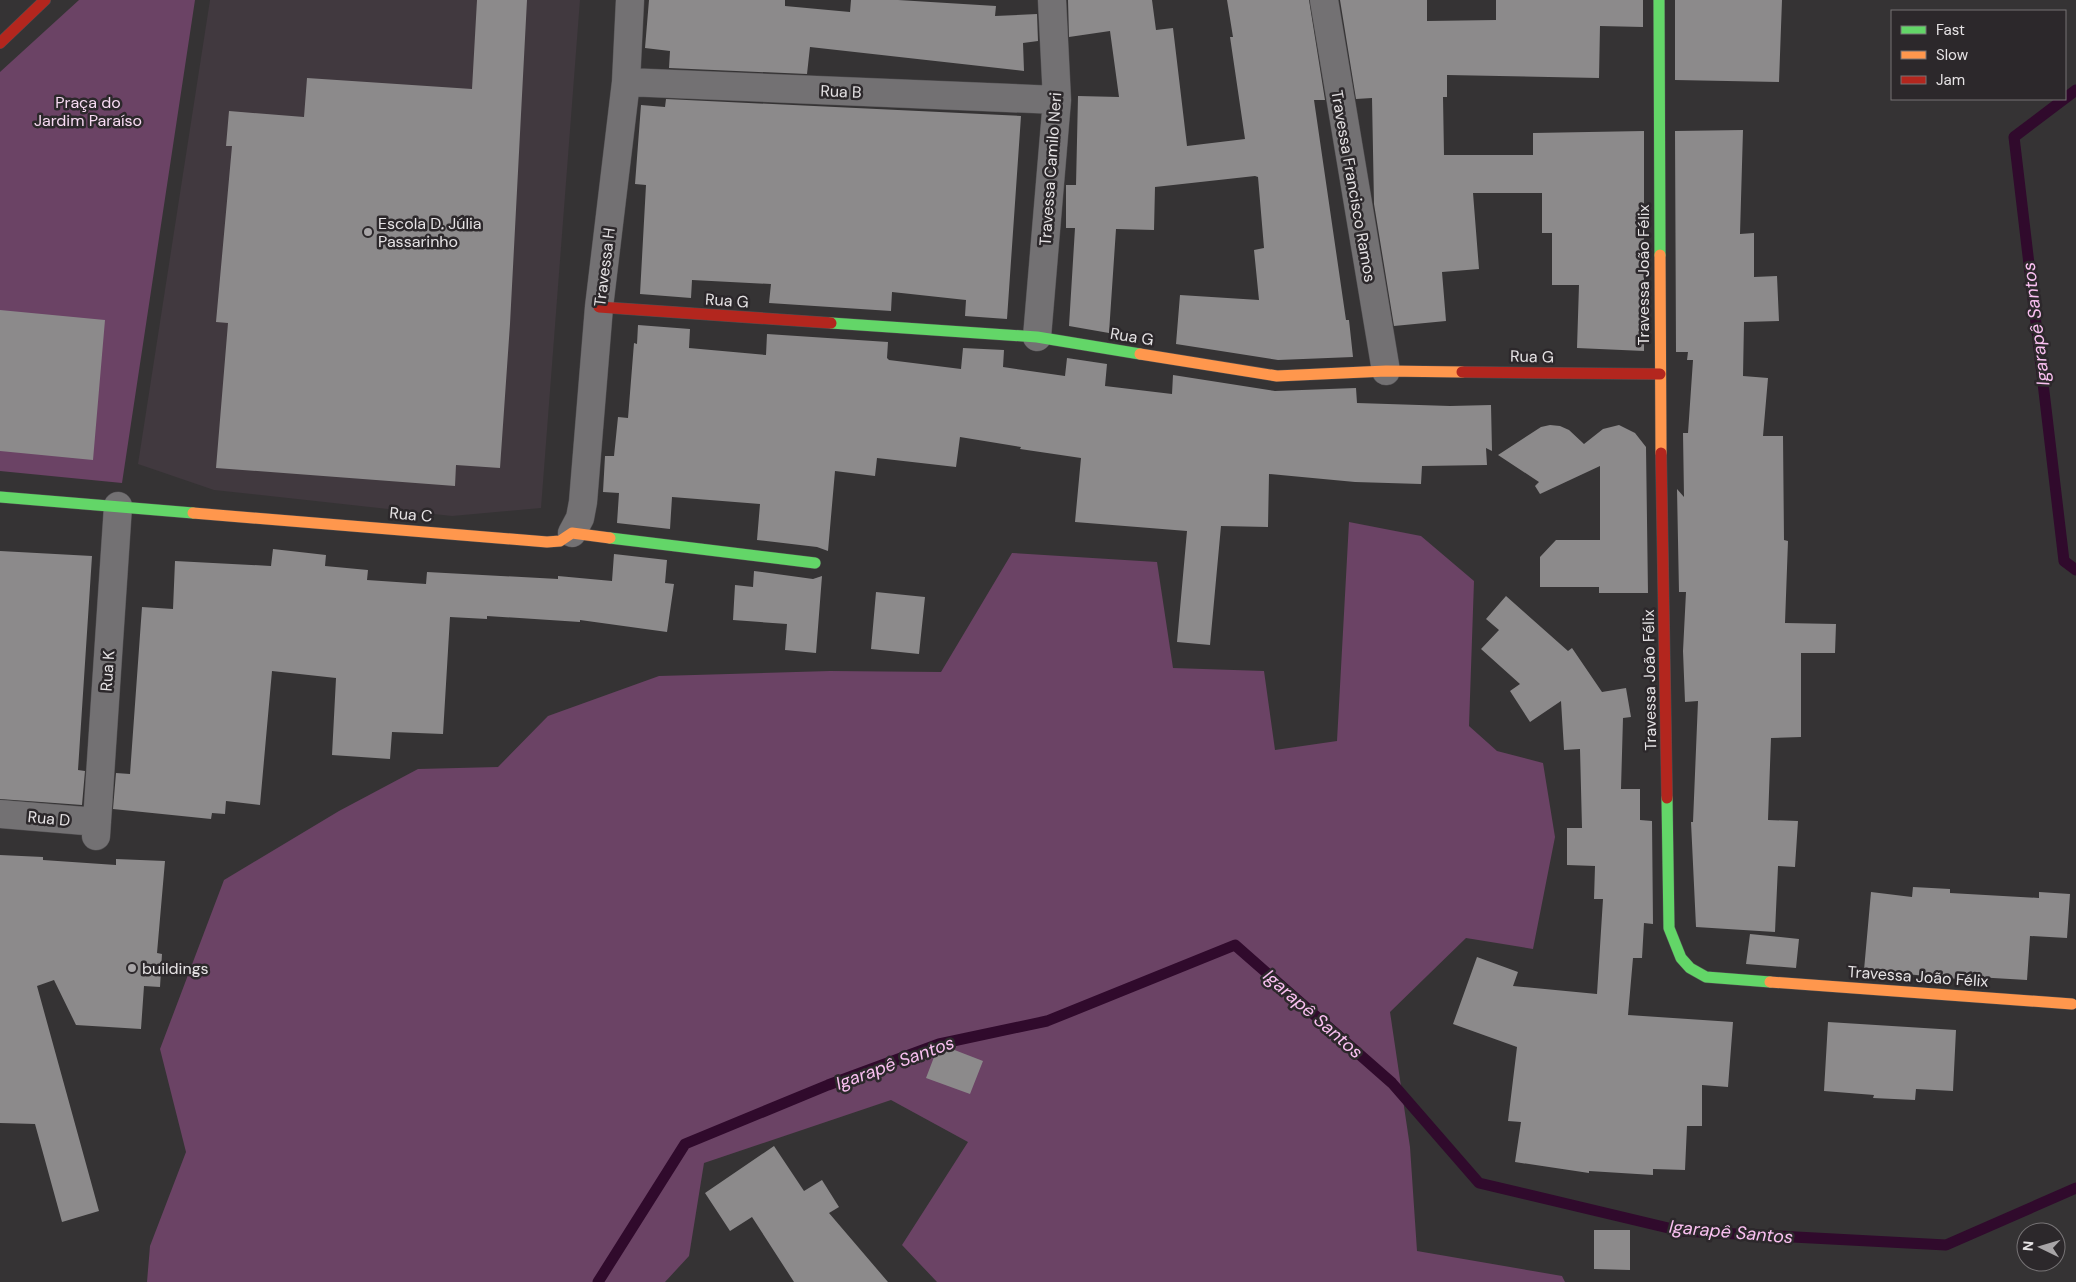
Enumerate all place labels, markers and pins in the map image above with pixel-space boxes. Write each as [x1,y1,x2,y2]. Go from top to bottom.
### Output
place label: Escola D. Júlia Passarinho [378,213,482,252]
marker: Escola D. Júlia Passarinho [362,226,374,238]
place label: buildings [142,958,209,979]
marker: buildings [126,962,138,974]

